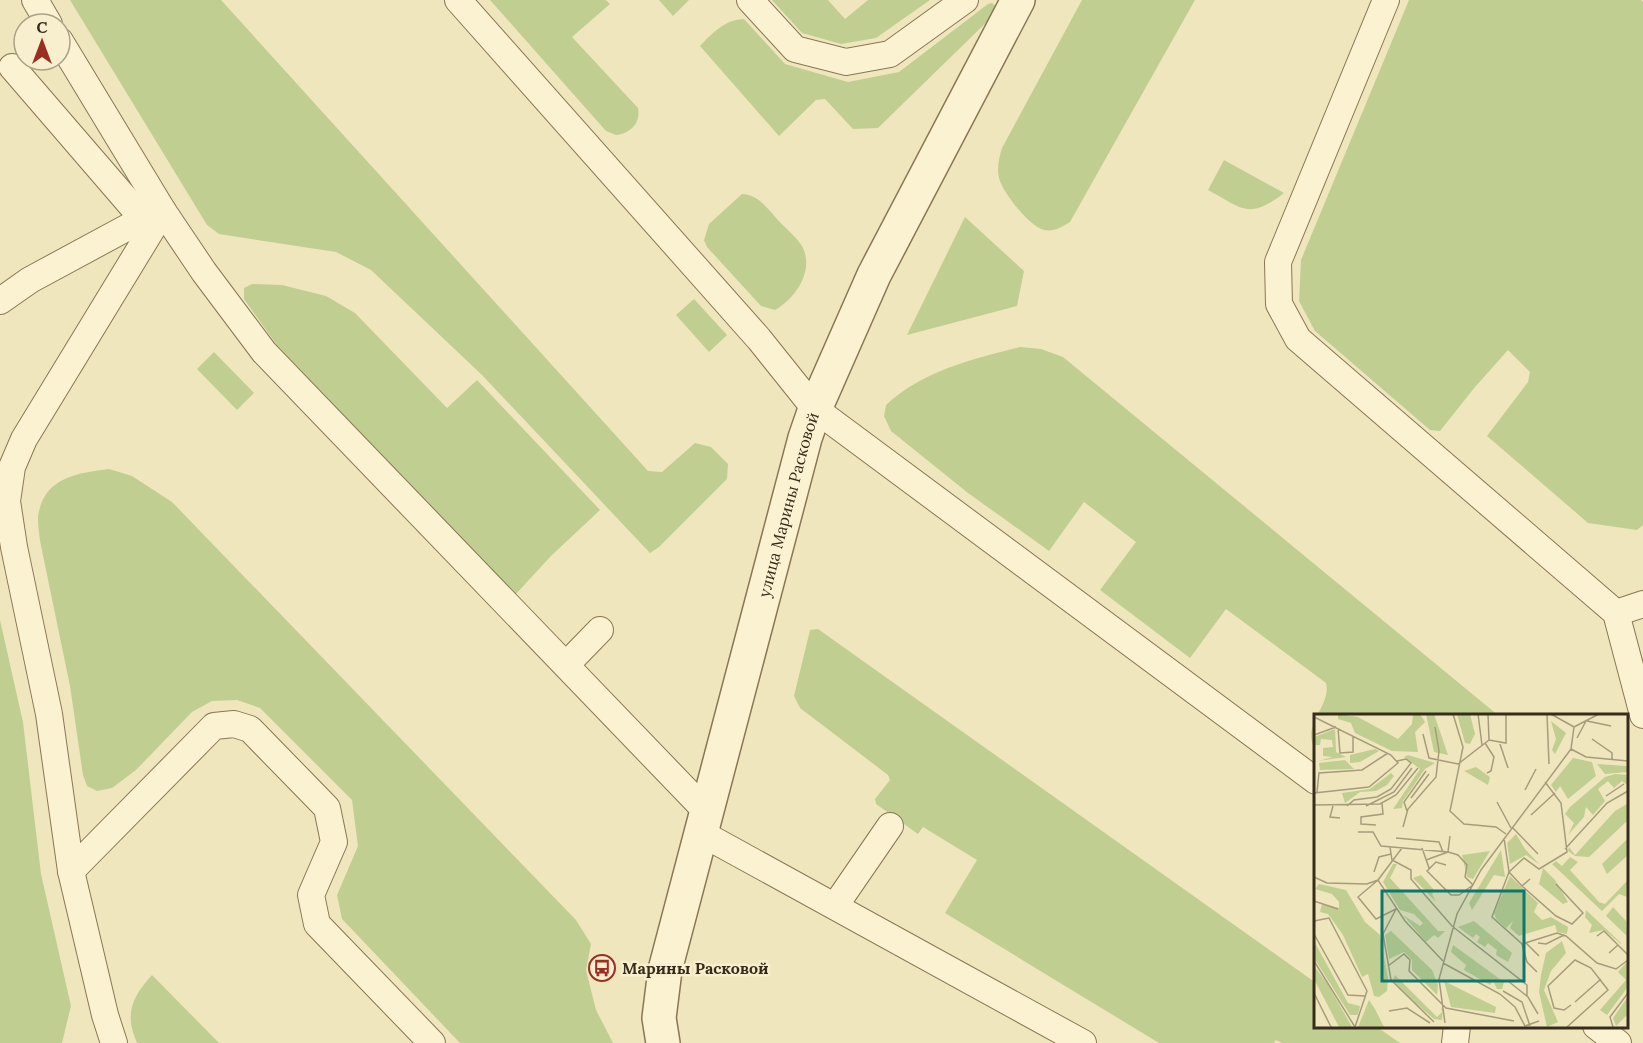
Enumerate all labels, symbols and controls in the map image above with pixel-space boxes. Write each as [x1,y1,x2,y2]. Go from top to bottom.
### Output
north arrow [12,12,72,72]
text: С [36,17,48,37]
street label: улица Марины Расковой [754,409,823,599]
inset map [1314,714,1628,1028]
bus stop icon: Марины Расковой [587,953,617,983]
place label: Марины Расковой [622,958,769,978]

